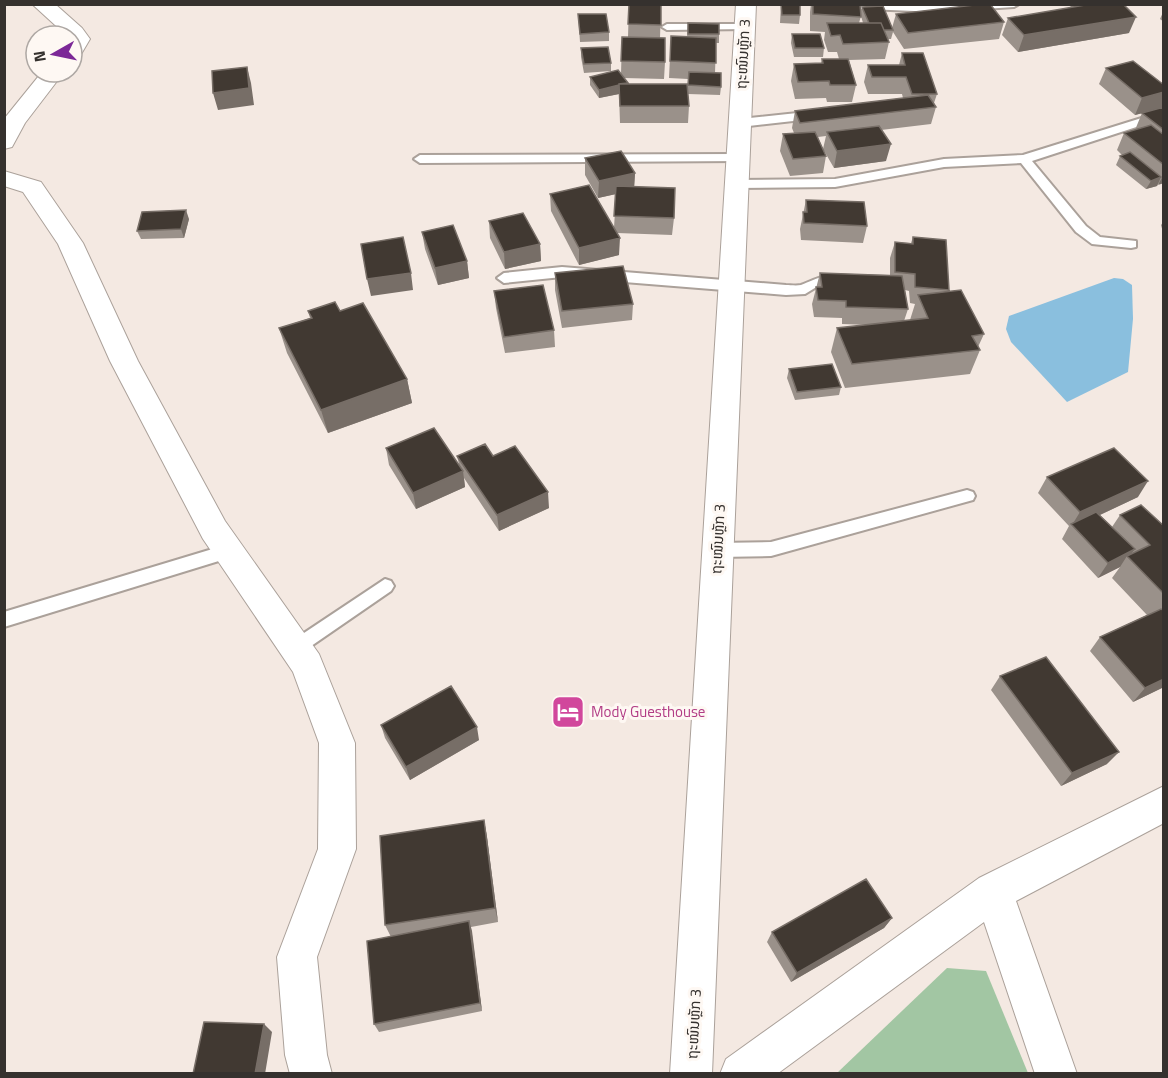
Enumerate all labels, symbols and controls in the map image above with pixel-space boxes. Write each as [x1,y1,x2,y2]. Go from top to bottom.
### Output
street label: ຖະໜົນຫຼັກ 3 [729,18,756,90]
north arrow [24,24,84,84]
text: N [26,49,52,64]
street label: ຖະໜົນຫຼັກ 3 [704,503,731,575]
hotel icon: Mody Guesthouse [550,694,586,730]
place label: Mody Guesthouse [591,700,705,723]
street label: ຖະໜົນຫຼັກ 3 [680,988,707,1060]

